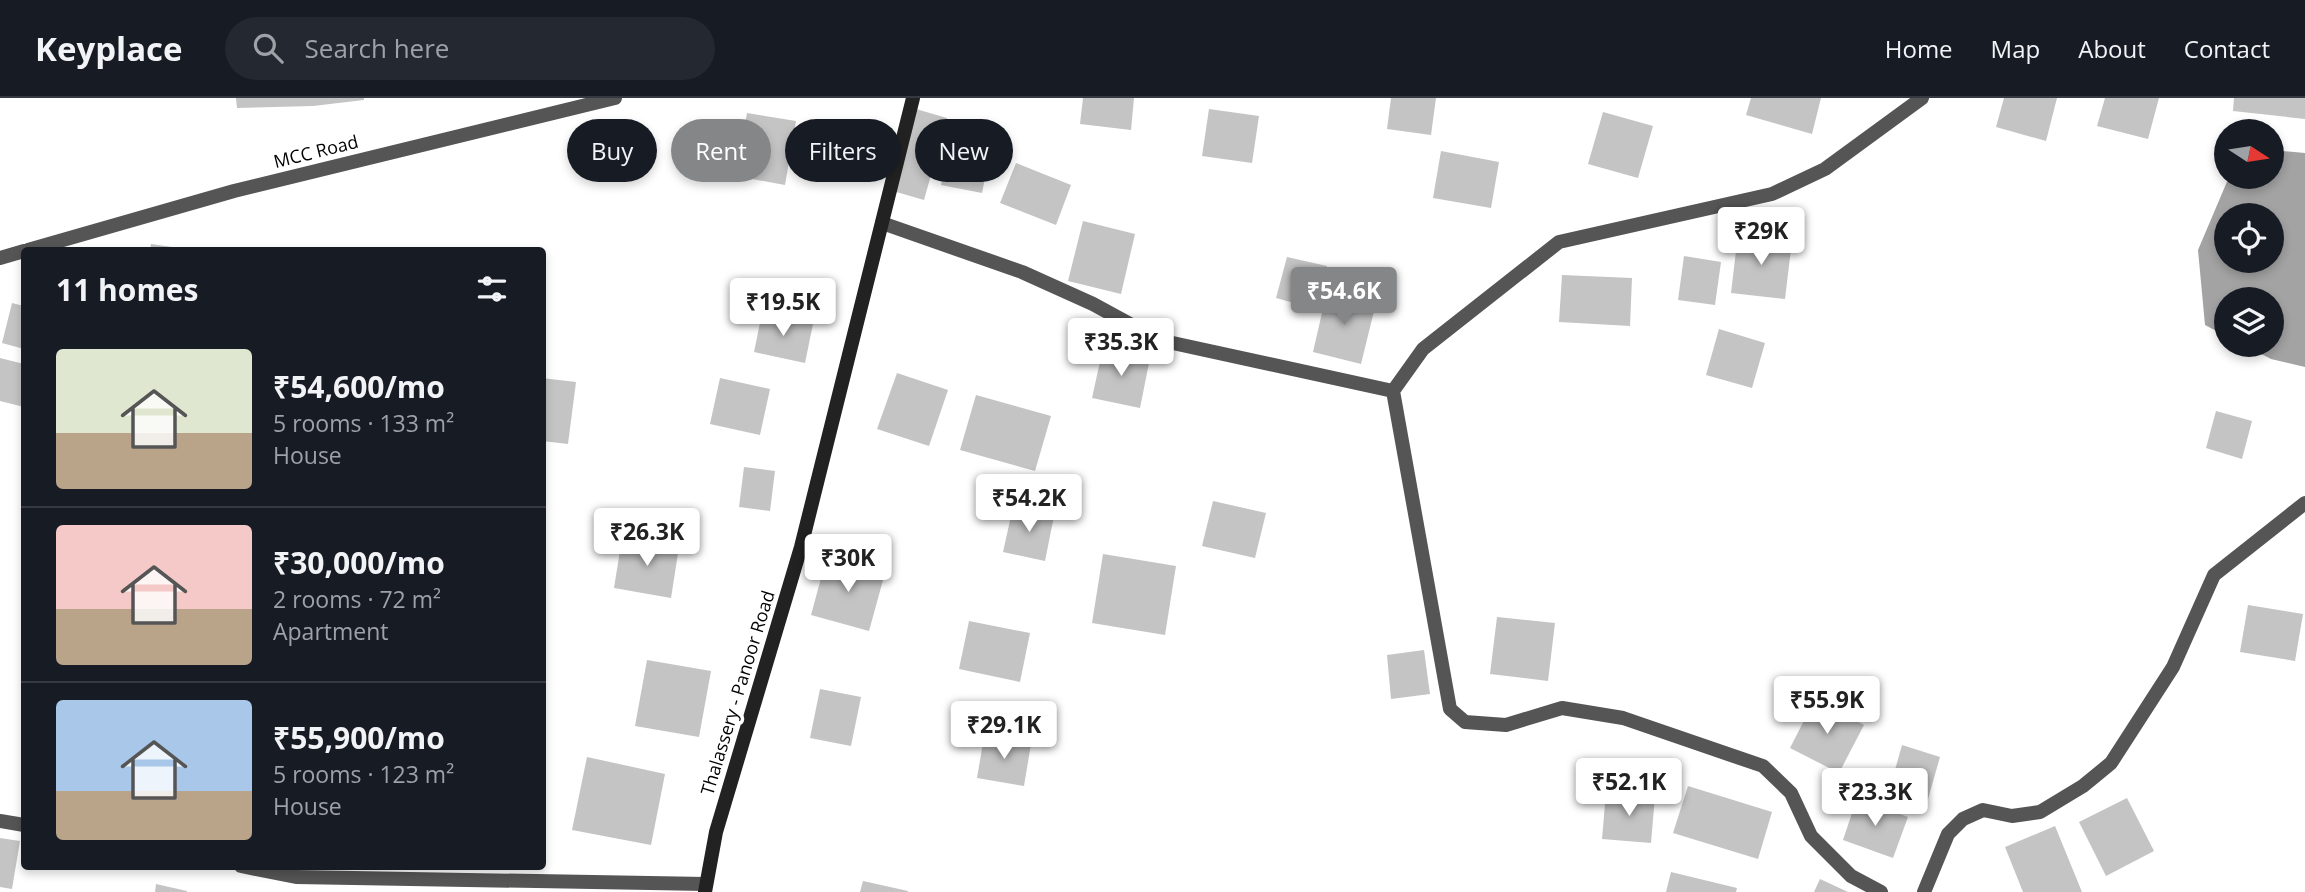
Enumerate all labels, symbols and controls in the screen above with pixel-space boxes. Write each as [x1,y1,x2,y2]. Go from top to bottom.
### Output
search box [225,17,715,80]
text: Keyplace [35,26,183,71]
icon: search [249,29,287,67]
text: Search here [305,30,449,66]
text: Home [1885,32,1953,65]
text: Map [1991,32,2040,65]
text: About [2078,32,2146,65]
text: Contact [2184,32,2270,65]
chip: Buy [567,119,657,182]
chip: Rent [671,119,771,182]
chip: Filters [785,119,901,182]
chip: New [915,119,1013,182]
north arrow [2214,119,2284,189]
map controls [2214,119,2284,357]
street label: MCC Road [271,129,361,173]
button: locate [2214,203,2284,273]
pin: ₹29K [1720,208,1802,267]
text: ₹29K [1734,214,1788,246]
pin: ₹54.6K [1287,268,1401,327]
text: 11 homes [56,269,199,310]
icon: filters [473,270,511,308]
text: ₹54.6K [1307,274,1381,306]
pin: ₹19.5K [726,278,840,338]
text: ₹19.5K [746,285,820,317]
button: layers [2214,287,2284,357]
pin: ₹35.3K [1064,318,1178,378]
text: ₹35.3K [1084,325,1158,357]
text: ₹54,600/mo [273,366,445,407]
icon: home [112,377,196,461]
text: 5 rooms · 133 m² [273,407,454,439]
text: House [273,439,342,471]
pin: ₹54.2K [972,474,1086,534]
text: ₹54.2K [992,481,1066,513]
pin: ₹26.3K [590,508,704,568]
text: ₹26.3K [610,515,684,547]
pin: ₹30K [807,534,889,594]
text: ₹30K [821,541,875,573]
text: ₹30,000/mo [273,542,445,583]
icon: home [112,553,196,637]
text: 2 rooms · 72 m² [273,583,441,615]
street label: Thalassery - Panoor Road [694,587,780,798]
text: Apartment [273,615,389,647]
pin: ₹55.9K [1770,676,1884,736]
text: ₹55.9K [1790,683,1864,715]
pin: ₹29.1K [947,702,1061,761]
text: ₹29.1K [967,708,1041,740]
text: ₹55,900/mo [273,717,445,758]
icon: home [112,728,196,812]
text: 5 rooms · 123 m² [273,758,454,790]
pin: ₹52.1K [1572,758,1686,818]
text: ₹52.1K [1592,765,1666,797]
pin: ₹23.3K [1818,768,1932,828]
text: ₹23.3K [1838,775,1912,807]
text: House [273,790,342,822]

